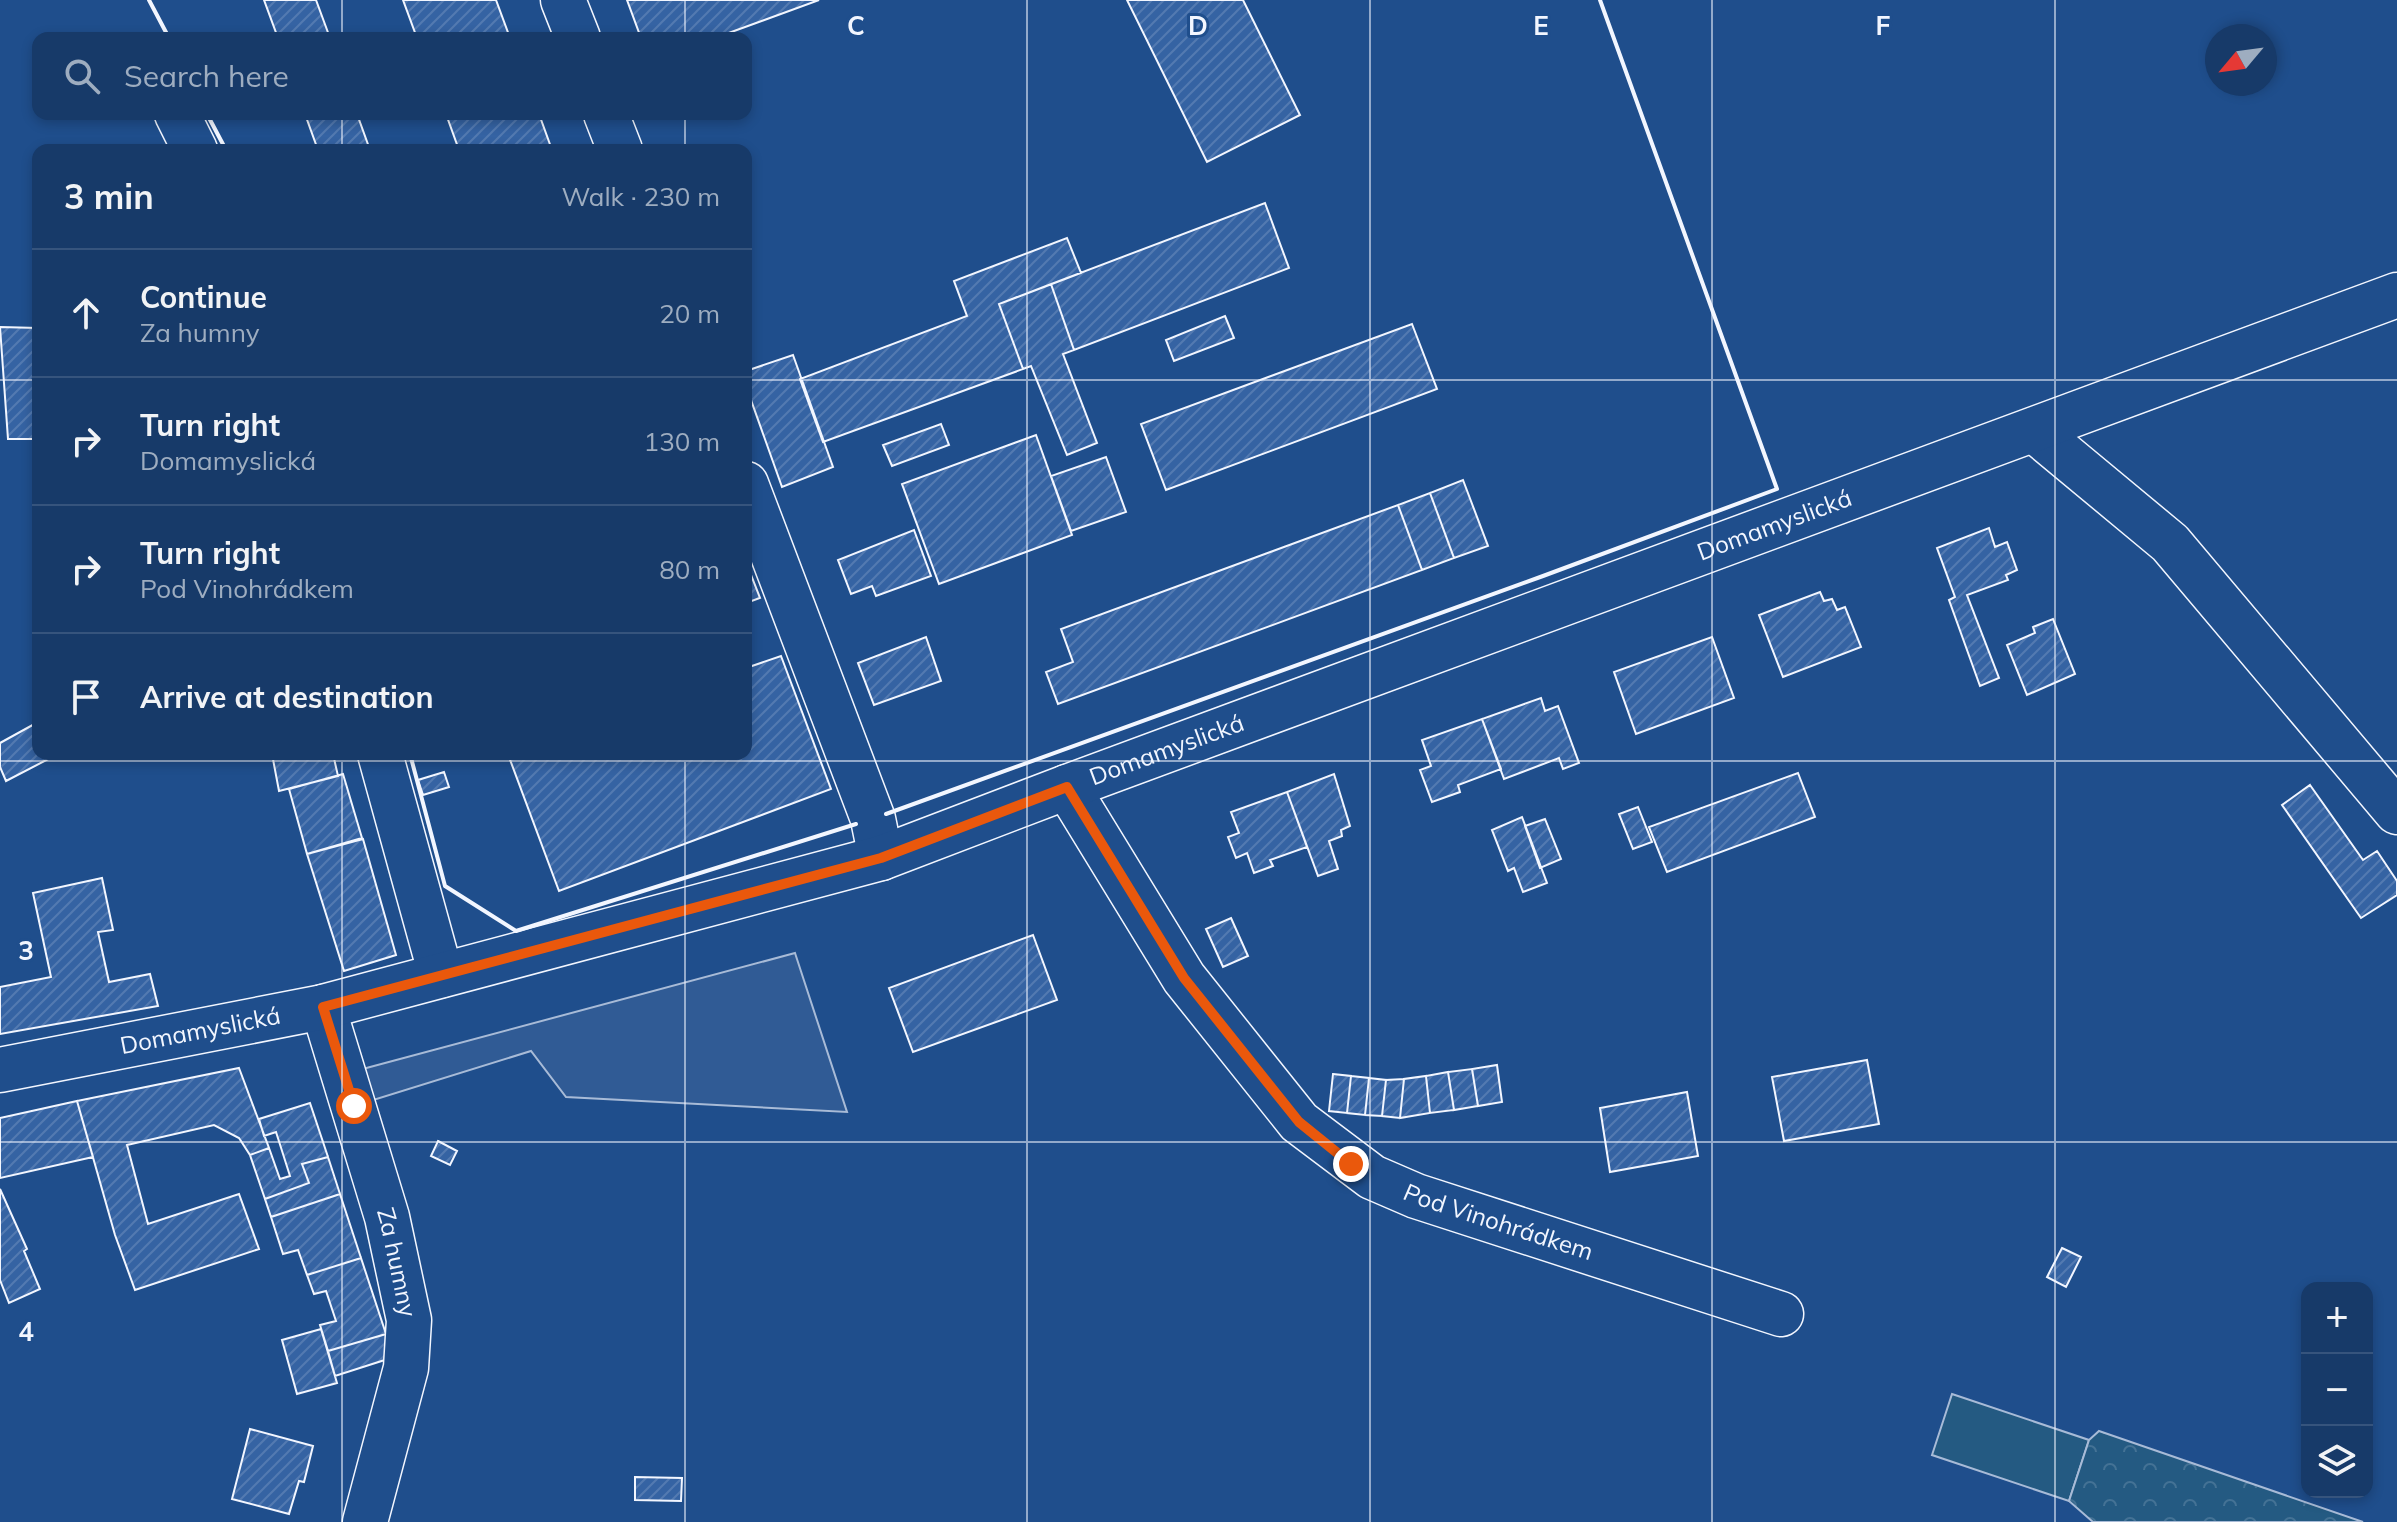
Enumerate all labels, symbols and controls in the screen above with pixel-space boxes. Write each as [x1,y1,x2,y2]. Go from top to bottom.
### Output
text: C [847,9,865,42]
text: D [1188,9,1208,42]
text: E [1533,9,1549,42]
text: F [1876,9,1891,42]
north arrow [2205,24,2277,96]
search box [32,32,752,120]
icon: search [60,54,104,98]
text: Search here [124,57,289,95]
text: 3 min [64,175,154,218]
text: Walk · 230 m [561,180,720,213]
text: Continue [140,278,267,316]
icon: ahead [64,291,108,335]
text: 20 m [659,297,720,330]
text: Za humny [140,316,260,349]
text: Turn right [140,406,280,444]
icon: right [64,419,108,463]
text: 130 m [644,425,720,458]
text: Domamyslická [140,444,316,477]
street label: Domamyslická [1693,482,1856,567]
text: Turn right [140,534,280,572]
icon: right [64,547,108,591]
text: 80 m [659,553,720,586]
text: Pod Vinohrádkem [140,572,354,605]
icon: arrive [64,675,108,719]
text: Arrive at destination [140,678,434,716]
street label: Domamyslická [1085,707,1248,791]
text: 3 [18,934,34,967]
street label: Domamyslická [117,1000,283,1060]
route start [336,1088,372,1124]
route end [1333,1146,1369,1182]
street label: Pod Vinohrádkem [1399,1176,1597,1266]
street label: Za humny [371,1204,424,1320]
map controls [2301,1282,2373,1498]
button: + [2301,1282,2373,1354]
text: 4 [18,1315,34,1348]
button: − [2301,1354,2373,1426]
button: layers [2301,1426,2373,1498]

